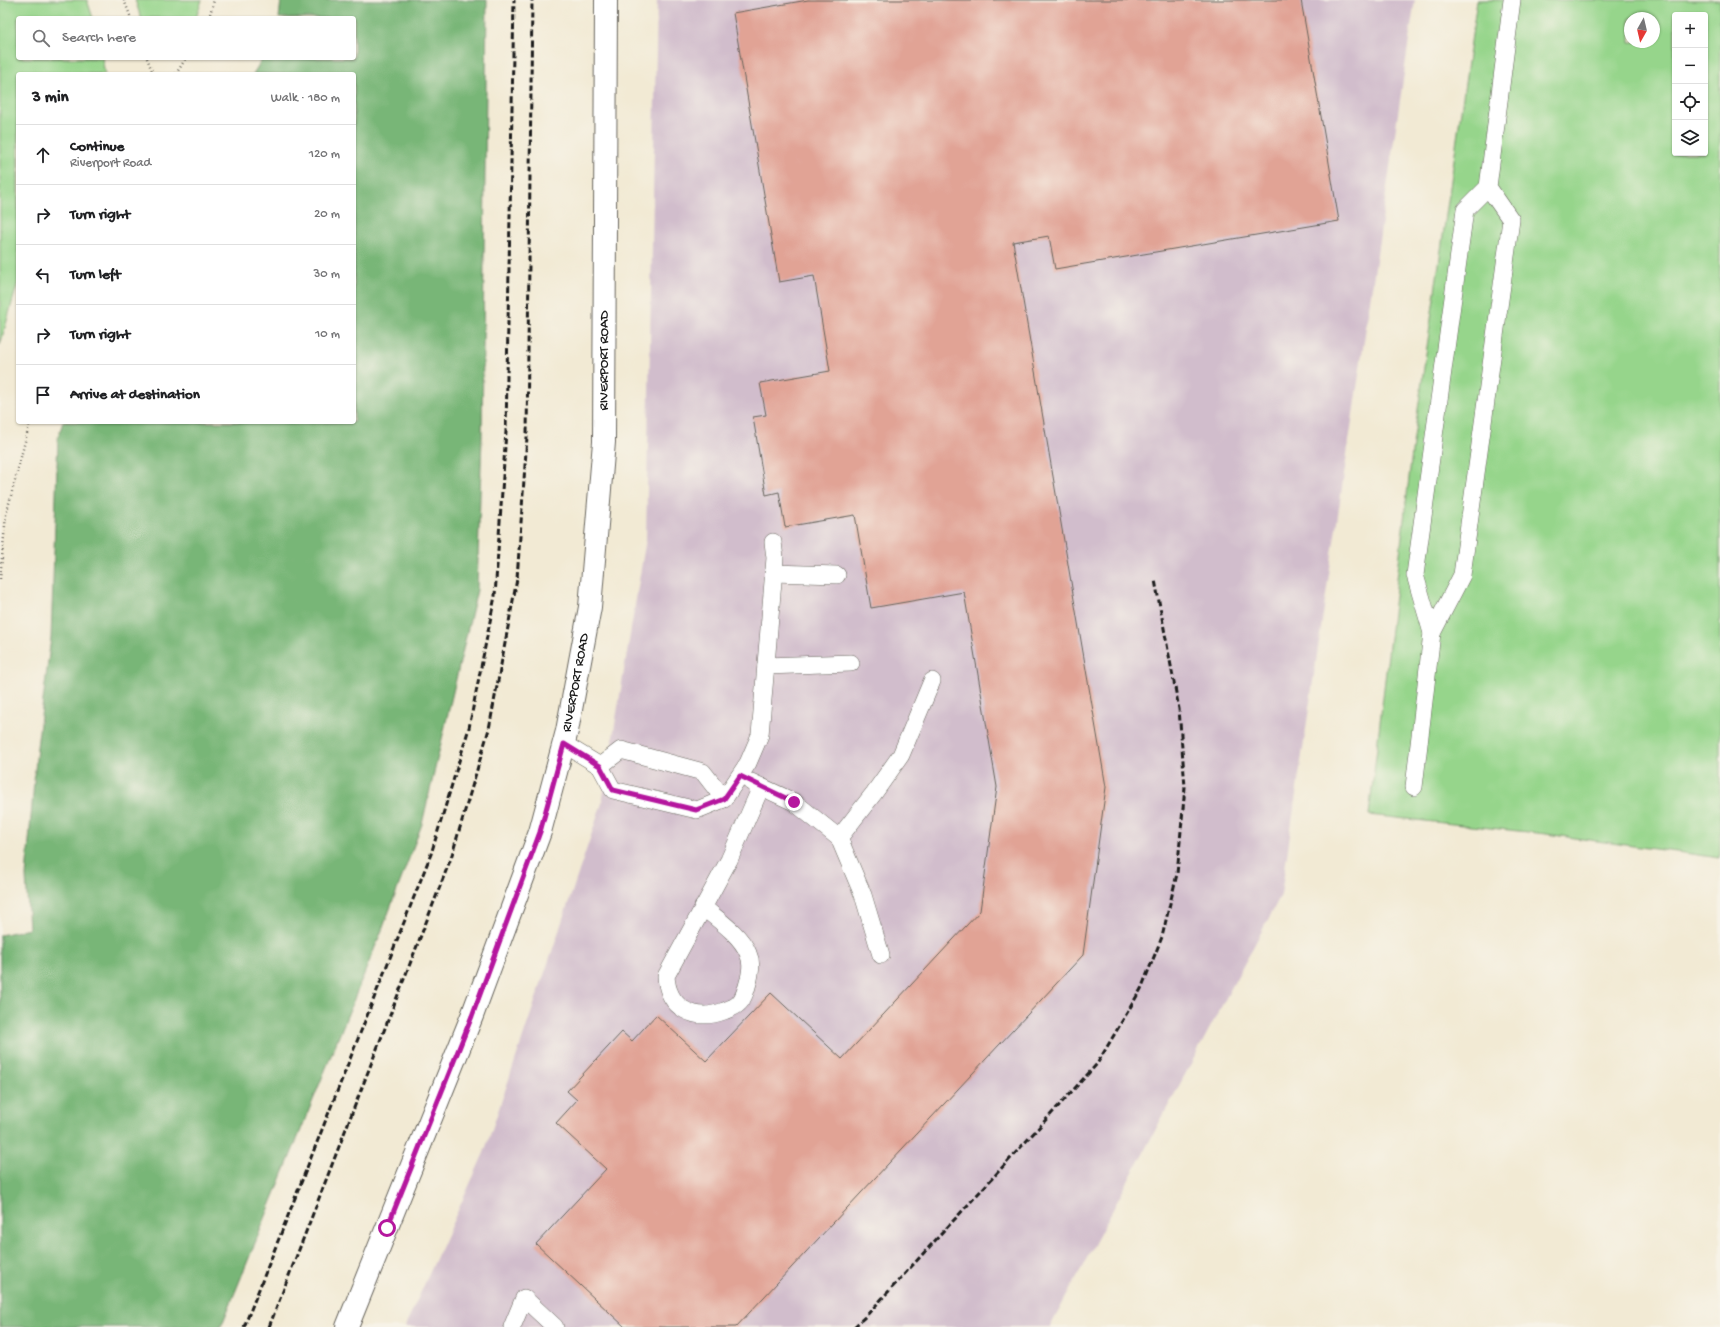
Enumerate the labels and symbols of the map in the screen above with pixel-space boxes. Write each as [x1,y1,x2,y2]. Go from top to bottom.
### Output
north arrow [1624,12,1660,48]
street label: RIVERPORT ROAD [596,310,613,411]
street label: RIVERPORT ROAD [558,631,594,733]
route end [785,793,803,811]
route start [378,1219,396,1237]

